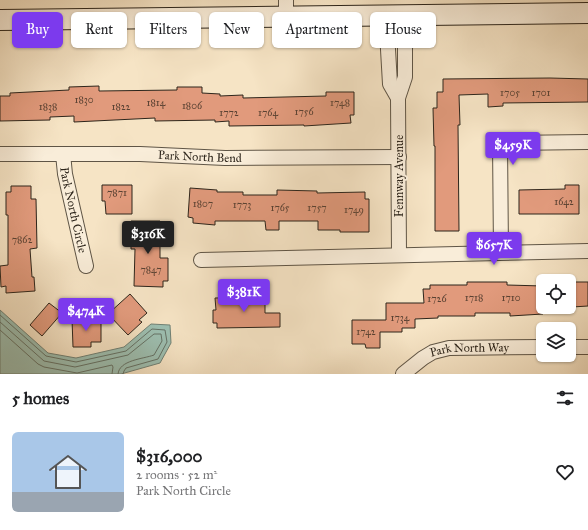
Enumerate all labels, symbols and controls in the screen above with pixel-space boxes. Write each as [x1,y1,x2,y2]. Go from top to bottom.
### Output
chip: Buy [12,12,63,48]
chip: Rent [71,12,127,48]
chip: Filters [135,12,201,48]
chip: New [209,12,264,48]
chip: Apartment [272,12,362,48]
chip: House [370,12,436,48]
house number: 1705 [500,87,520,99]
house number: 1701 [532,87,551,99]
house number: 1830 [74,94,94,106]
house number: 1814 [147,97,166,109]
house number: 1748 [330,97,350,109]
house number: 1806 [182,100,203,112]
house number: 1838 [39,101,57,113]
house number: 1822 [111,101,131,113]
house number: 1756 [294,106,314,118]
house number: 1772 [219,107,239,119]
house number: 1764 [258,107,278,119]
pin: $459K [485,132,541,166]
street label: Fennway Avenue [392,135,406,217]
text: $459K [494,137,532,153]
street label: Park North Bend [158,148,242,165]
street label: Park North Circle [57,166,90,254]
house number: 7871 [107,187,127,199]
house number: 1642 [554,196,574,208]
house number: 1807 [193,198,213,210]
house number: 1773 [233,199,251,211]
house number: 1765 [270,202,290,214]
house number: 1757 [307,202,327,214]
house number: 1749 [344,204,364,216]
pin: $316K [120,221,176,255]
text: $316K [131,226,165,242]
pin: $657K [466,232,522,266]
house number: 7862 [12,234,32,246]
text: $657K [476,237,512,253]
house number: 7847 [140,264,162,276]
map controls [536,274,576,362]
button: locate [536,274,576,314]
pin: $381K [216,279,272,313]
text: $381K [227,284,261,300]
house number: 1718 [465,292,483,304]
house number: 1710 [501,292,521,304]
house number: 1726 [427,293,448,305]
pin: $474K [58,298,114,332]
text: $474K [67,303,105,319]
house number: 1734 [391,312,410,324]
button: layers [536,322,576,362]
house number: 1742 [356,326,376,338]
street label: Park North Way [428,340,510,360]
icon: filters [554,387,576,409]
text: 5 homes [12,388,69,409]
text: $316,000 [136,446,202,467]
icon: home [44,448,92,496]
icon: heart [554,461,576,483]
text: 2 rooms · 52 m² [136,467,217,483]
text: Park North Circle [136,483,231,499]

